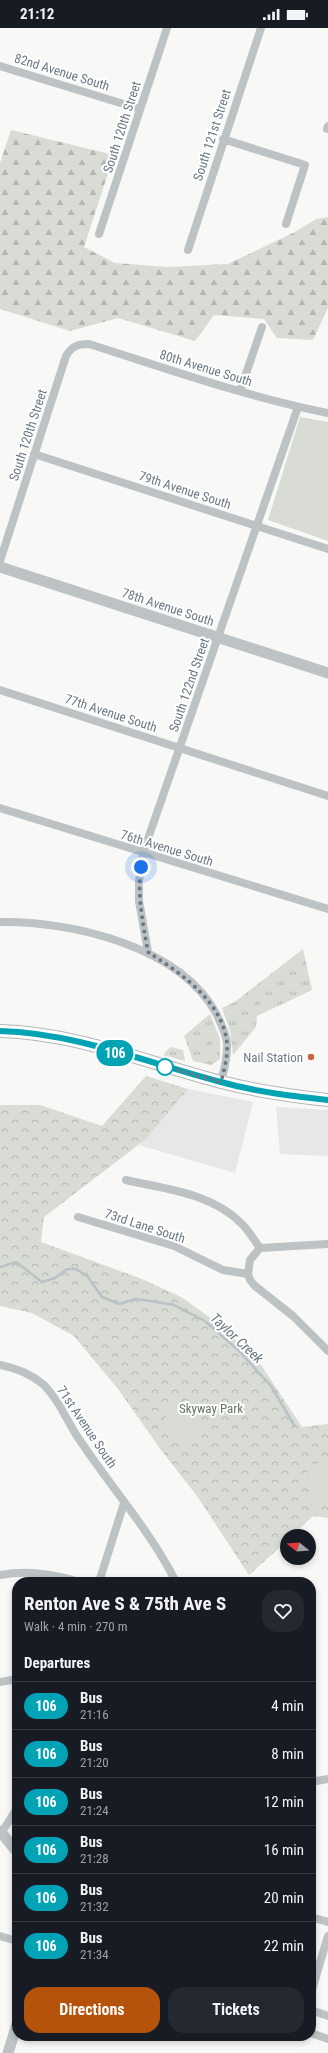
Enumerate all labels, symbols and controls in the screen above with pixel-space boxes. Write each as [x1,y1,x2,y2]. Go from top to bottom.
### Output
text: 21:12 [20,5,54,23]
street label: 82nd Avenue South [13,50,111,94]
street label: South 120th Street [100,79,144,175]
street label: South 121st Street [190,87,234,183]
street label: 80th Avenue South [158,347,254,389]
street label: South 120th Street [6,387,50,483]
street label: 79th Avenue South [137,468,233,512]
street label: 78th Avenue South [120,585,216,629]
street label: South 122nd Street [166,636,212,734]
street label: 77th Avenue South [63,691,159,735]
street label: 76th Avenue South [119,827,215,869]
your location [131,857,151,877]
line badge: 106 [92,1040,138,1066]
text: 106 [104,1045,126,1061]
place label: Nail Station [243,1050,303,1065]
marker: Nail Station [306,1052,316,1062]
unlabelled marker [156,1058,174,1076]
street label: 73rd Lane South [103,1206,187,1246]
water label: Taylor Creek [207,1310,267,1367]
street label: 71st Avenue South [54,1383,120,1471]
park label: Skyway Park [179,1401,243,1416]
north arrow [280,1529,316,1565]
map controls [280,1529,316,1565]
button: heart [262,1590,304,1632]
text: Renton Ave S & 75th Ave S [24,1592,226,1615]
text: Walk · 4 min · 270 m [24,1619,128,1634]
text: Departures [24,1654,90,1672]
text: Bus [80,1689,103,1707]
text: 4 min [271,1697,304,1715]
text: 106 [35,1698,57,1714]
text: 21:16 [80,1707,109,1722]
text: Bus [80,1737,103,1755]
text: 8 min [271,1745,304,1763]
text: 106 [35,1746,57,1762]
text: 21:20 [80,1755,109,1770]
text: Bus [80,1785,103,1803]
text: 12 min [264,1793,304,1811]
text: 106 [35,1794,57,1810]
text: 21:24 [80,1803,109,1818]
text: Bus [80,1833,103,1851]
text: 16 min [264,1841,304,1859]
text: 106 [35,1842,57,1858]
text: 21:28 [80,1851,109,1866]
text: Bus [80,1881,103,1899]
text: 20 min [264,1889,304,1907]
text: 106 [35,1890,57,1906]
text: 21:32 [80,1899,109,1914]
text: Bus [80,1929,103,1947]
text: 22 min [264,1937,304,1955]
text: 106 [35,1938,57,1954]
text: 21:34 [80,1947,109,1962]
button: Directions [24,1987,160,2033]
button: Tickets [168,1987,304,2033]

